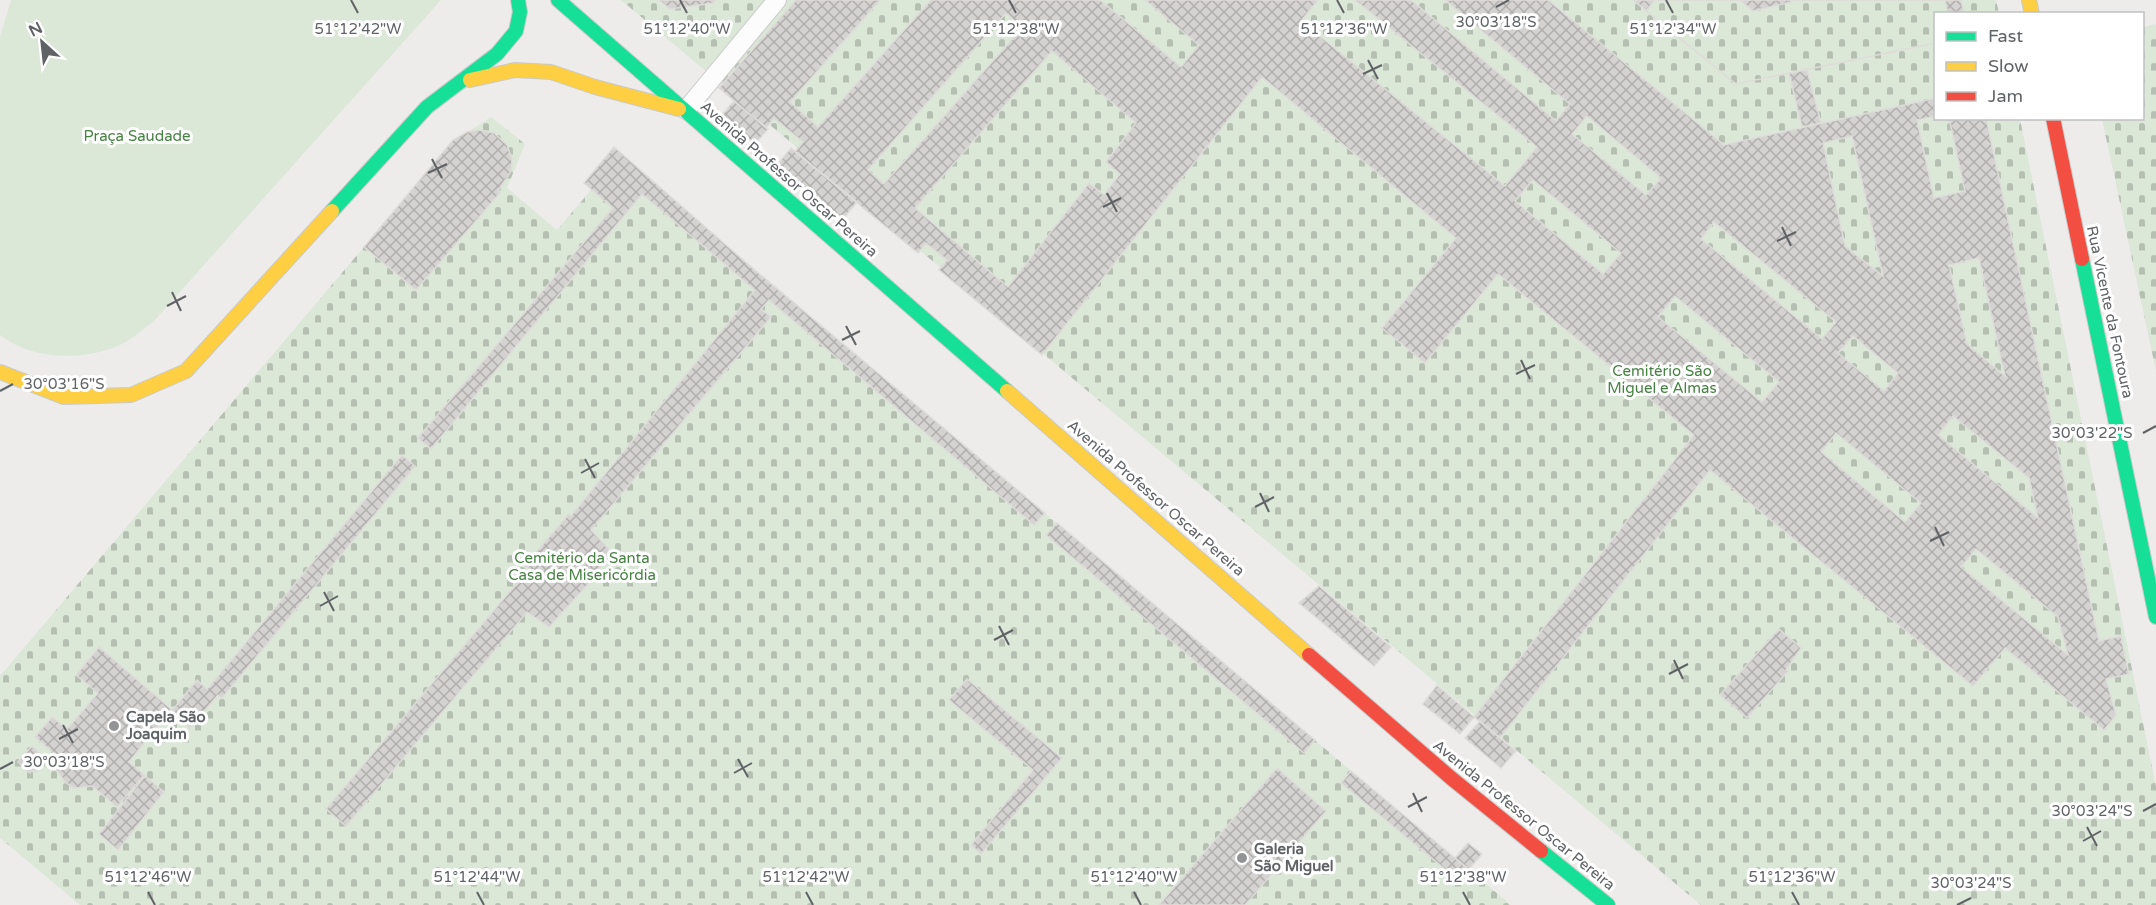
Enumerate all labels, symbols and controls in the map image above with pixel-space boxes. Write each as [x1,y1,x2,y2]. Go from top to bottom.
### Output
north arrow [12,12,72,72]
legend [1934,12,2144,120]
text: 30°03'18"S [1456,13,1536,31]
text: N [25,18,46,41]
text: 51°12'42"W [315,20,401,38]
text: 51°12'40"W [644,20,730,38]
text: 51°12'38"W [973,20,1059,38]
text: 51°12'36"W [1301,20,1387,38]
text: 51°12'34"W [1630,20,1716,38]
text: Fast [1988,25,2023,47]
text: Slow [1988,55,2029,77]
text: Jam [1988,85,2023,107]
street label: Avenida Professor Oscar Pereira [697,97,881,261]
park label: Praça Saudade [83,127,191,145]
street label: Rua Vicente da Fontoura [2083,224,2137,400]
park label: Cemitério São Miguel e Almas [1607,362,1717,397]
text: 30°03'16"S [24,375,104,393]
street label: Avenida Professor Oscar Pereira [1064,416,1248,580]
text: 30°03'22"S [2052,424,2132,442]
park label: Cemitério da Santa Casa de Misericórdia [508,549,656,584]
place label: Capela São Joaquim [125,708,206,744]
marker: Capela São Joaquim [107,719,121,733]
street label: Avenida Professor Oscar Pereira [1429,736,1619,894]
text: 30°03'18"S [24,753,104,771]
text: 30°03'24"S [2052,802,2132,820]
place label: Galeria São Miguel [1254,840,1334,876]
marker: Galeria São Miguel [1235,851,1249,865]
text: 51°12'46"W [105,868,191,886]
text: 51°12'44"W [434,868,520,886]
text: 51°12'42"W [763,868,849,886]
text: 51°12'40"W [1091,868,1177,886]
text: 51°12'38"W [1420,868,1506,886]
text: 51°12'36"W [1749,868,1835,886]
text: 30°03'24"S [1931,874,2011,892]

